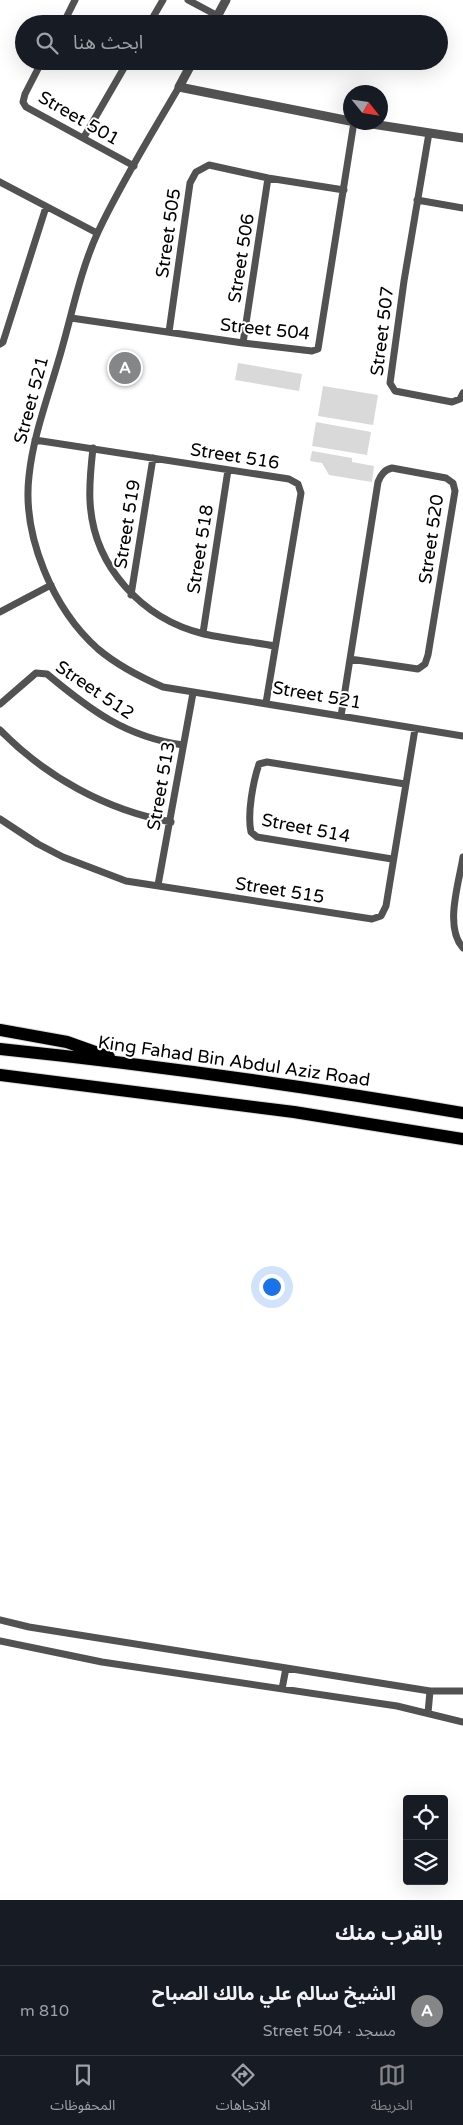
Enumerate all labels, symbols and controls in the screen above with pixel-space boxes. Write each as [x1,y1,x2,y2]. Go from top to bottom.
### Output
search box [15,15,448,70]
icon: search [33,29,61,57]
text: ابحث هنا [73,32,143,54]
north arrow [343,85,388,130]
street label: Street 501 [35,86,123,150]
street label: Street 505 [151,187,185,279]
street label: Street 506 [223,212,259,304]
street label: Street 507 [366,285,398,377]
street label: Street 504 [219,313,311,345]
pin: A [109,349,141,387]
street label: Street 521 [9,354,53,446]
street label: Street 516 [189,438,281,474]
street label: Street 519 [109,478,145,570]
street label: Street 520 [414,493,448,585]
street label: Street 518 [182,503,218,595]
street label: Street 512 [52,656,138,724]
street label: Street 521 [271,676,363,714]
street label: Street 513 [142,740,180,832]
street label: Street 514 [260,809,352,847]
street label: Street 515 [234,872,326,908]
street label: King Fahad Bin Abdul Aziz Road [96,1031,372,1091]
your location [259,1274,285,1300]
map controls [403,1795,448,1885]
button: locate [403,1795,448,1840]
button: layers [403,1840,448,1885]
text: بالقرب منك [335,1921,443,1946]
text: الشيخ سالم علي مالك الصباح [152,1983,396,2005]
text: 810 m [20,2001,69,2021]
text: A [421,2001,433,2021]
text: مسجد · Street 504 [263,2021,396,2041]
tab: المحفوظات [50,2061,115,2120]
tab: الاتجاهات [216,2061,270,2120]
tab: الخريطة [371,2061,413,2120]

